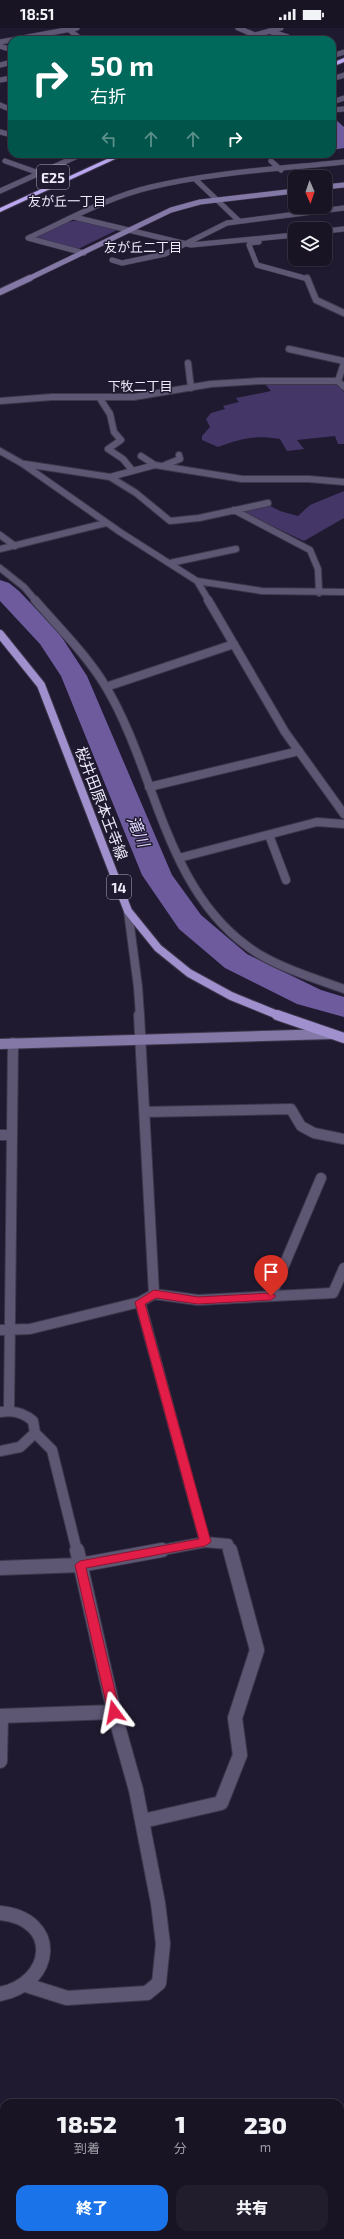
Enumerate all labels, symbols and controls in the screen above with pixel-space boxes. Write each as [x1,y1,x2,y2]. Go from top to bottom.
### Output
text: 18:51 [20,5,54,23]
text: 50 m [90,48,154,82]
icon: right [24,52,76,104]
text: 右折 [90,85,126,107]
icon: left [98,128,120,150]
icon: ahead [140,128,162,150]
icon: ahead [182,128,204,150]
icon: right [224,128,246,150]
road number: E25 [37,165,69,189]
north arrow [288,170,332,214]
map controls [288,170,332,266]
district label: 友が丘一丁目 [28,193,106,209]
button: layers [288,222,332,266]
district label: 友が丘二丁目 [104,239,182,255]
district label: 下牧二丁目 [107,378,173,394]
street label: 桜井田原本王寺線 [72,744,132,862]
water label: 滝川 [124,813,155,851]
road number: 14 [107,875,131,899]
pin [254,1255,288,1296]
icon: arrive [260,1261,282,1283]
position arrow [93,1691,135,1733]
text: 18:52 [57,2109,117,2138]
text: 1 [175,2109,186,2138]
text: 230 [244,2110,287,2139]
text: m [260,2139,271,2155]
text: 到着 [74,2140,100,2156]
text: 分 [174,2140,187,2156]
button: 終了 [16,2185,168,2231]
button: 共有 [176,2185,328,2231]

